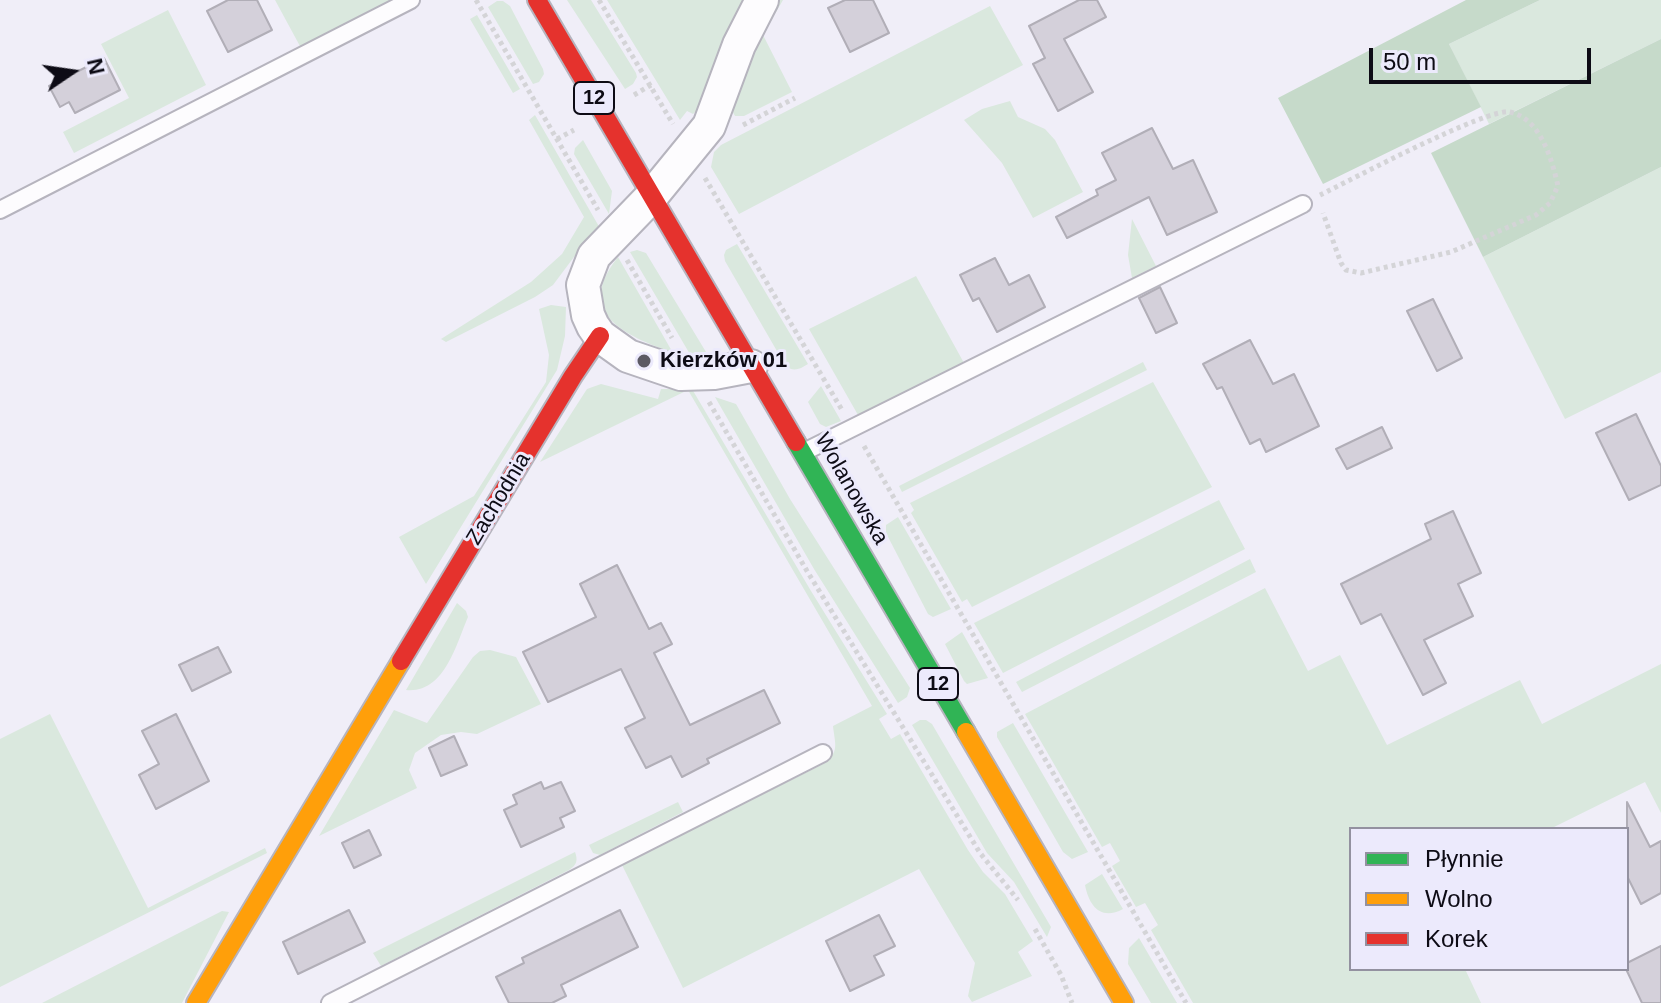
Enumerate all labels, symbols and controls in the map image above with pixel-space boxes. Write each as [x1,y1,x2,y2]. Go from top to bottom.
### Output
north arrow [32,32,112,112]
scale bar [1373,32,1595,82]
text: 50 m [1383,48,1436,75]
text: N [82,56,110,77]
road number: 12 [574,82,614,114]
place label: Kierzków 01 [660,348,787,374]
marker: Kierzków 01 [635,352,653,370]
street label: Wolanowska [808,429,894,549]
street label: Zachodnia [461,448,537,550]
road number: 12 [918,668,958,700]
legend [1349,827,1629,971]
text: Płynnie [1425,845,1504,872]
text: Wolno [1425,885,1493,912]
text: Korek [1425,925,1488,952]

